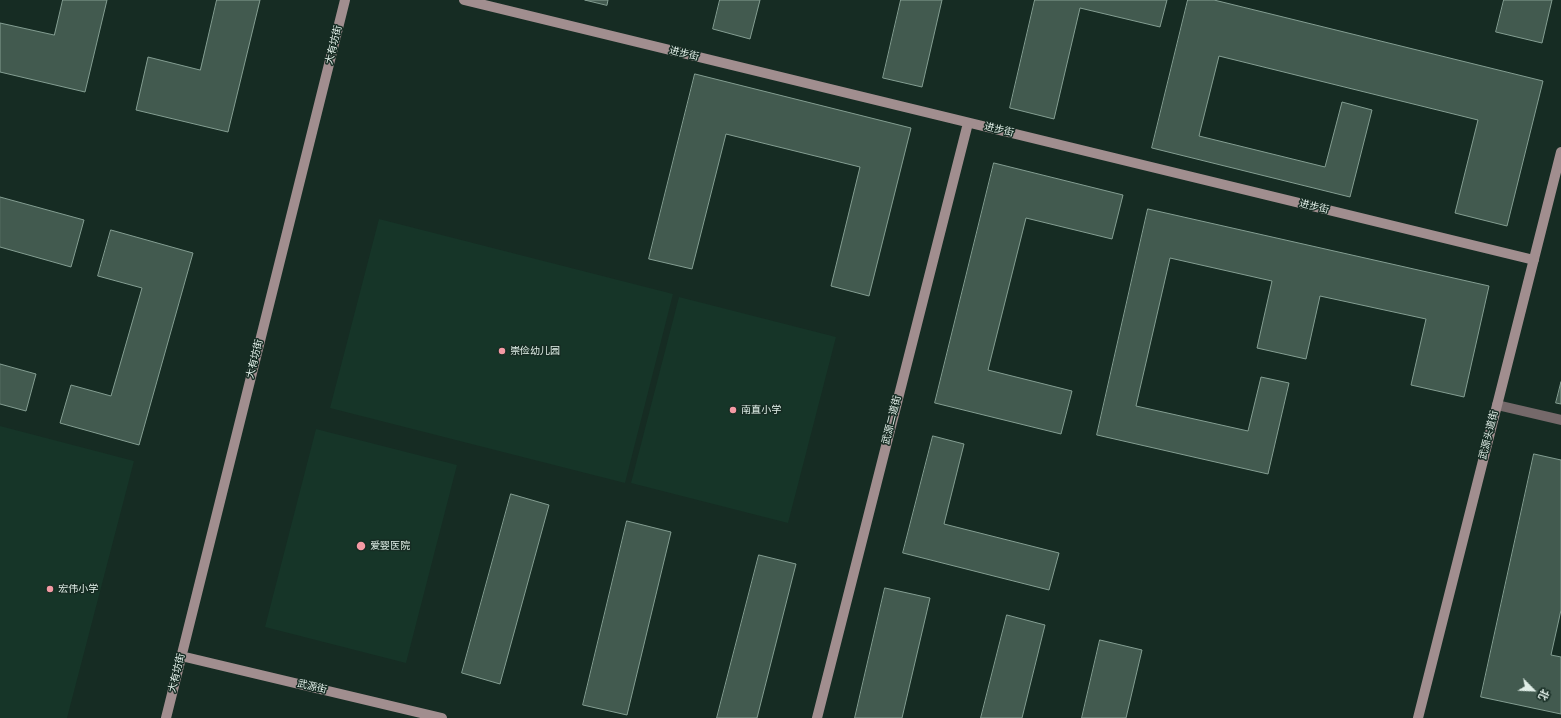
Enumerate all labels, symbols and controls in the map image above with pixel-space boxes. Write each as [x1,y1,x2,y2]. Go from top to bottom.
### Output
street label: 大有坊街 [323,24,345,66]
street label: 进步街 [668,45,700,63]
street label: 进步街 [983,121,1015,139]
street label: 进步街 [1298,198,1330,216]
street label: 大有坊街 [244,338,266,380]
place label: 崇俭幼儿园 [510,345,560,357]
marker: 崇俭幼儿园 [497,346,507,356]
street label: 武源二道街 [880,394,904,446]
place label: 南直小学 [741,404,781,416]
marker: 南直小学 [728,405,738,415]
street label: 武源头道街 [1477,409,1501,461]
marker: 爱婴医院 [355,540,367,552]
place label: 爱婴医院 [370,540,410,552]
place label: 宏伟小学 [58,583,98,595]
marker: 宏伟小学 [45,584,55,594]
street label: 大有坊街 [166,652,188,694]
north arrow [1513,670,1553,710]
street label: 武源街 [296,678,328,696]
text: 北 [1535,687,1553,703]

